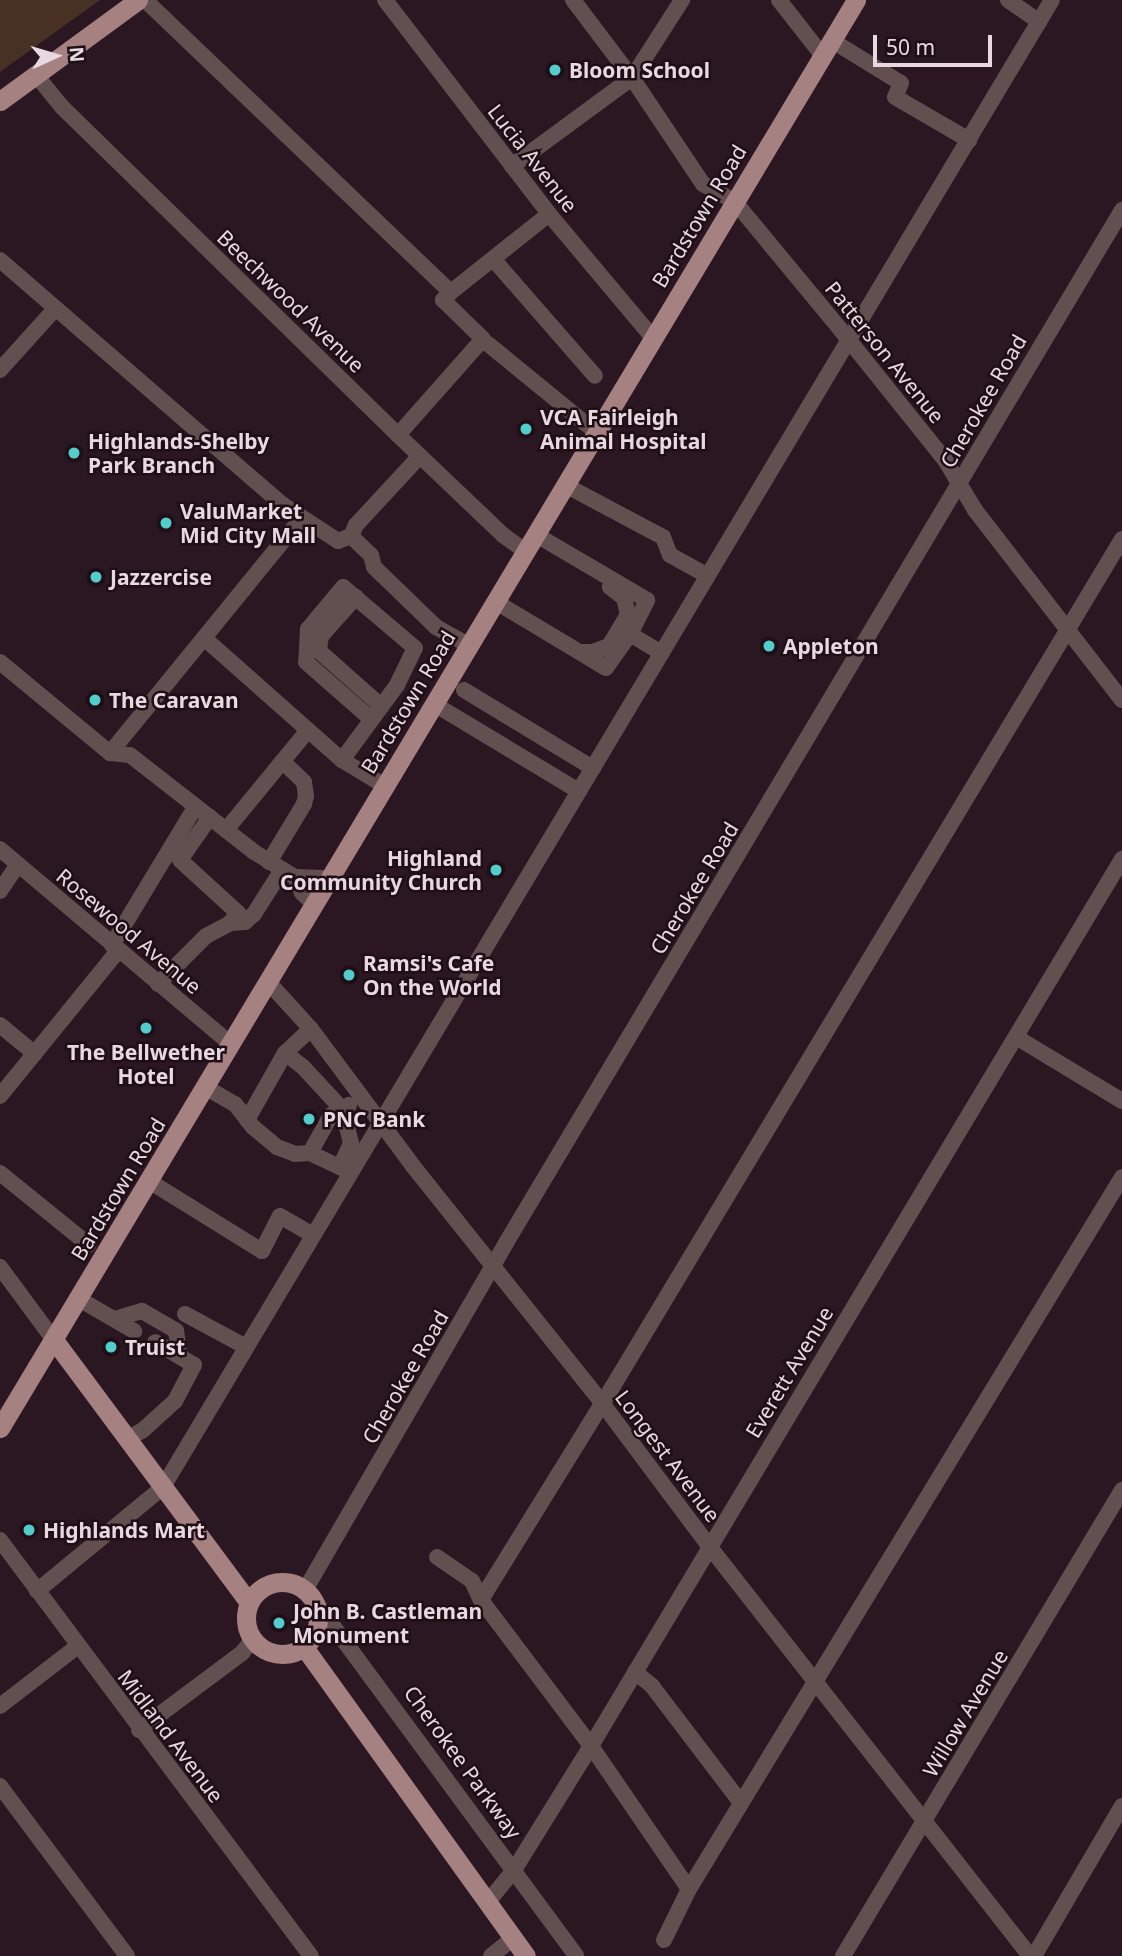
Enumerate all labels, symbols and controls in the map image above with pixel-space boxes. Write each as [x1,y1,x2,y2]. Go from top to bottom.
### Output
north arrow [21,21,91,91]
scale bar [877,21,996,65]
text: 50 m [886,33,935,61]
text: N [63,46,90,63]
place label: Bloom School [569,57,710,83]
marker: Bloom School [547,62,563,78]
street label: Lucia Avenue [483,99,583,217]
street label: Bardstown Road [646,140,752,292]
street label: Beechwood Avenue [212,224,370,378]
street label: Patterson Avenue [820,276,950,428]
street label: Cherokee Road [935,330,1031,472]
place label: VCA Fairleigh Animal Hospital [540,404,706,454]
marker: VCA Fairleigh Animal Hospital [518,421,534,437]
place label: Highlands-Shelby Park Branch [88,428,269,478]
marker: Highlands-Shelby Park Branch [66,445,82,461]
place label: ValuMarket Mid City Mall [180,498,316,548]
marker: ValuMarket Mid City Mall [158,515,174,531]
place label: Jazzercise [110,564,212,590]
marker: Jazzercise [88,569,104,585]
street label: Bardstown Road [355,626,461,778]
place label: Appleton [783,633,879,659]
marker: Appleton [761,638,777,654]
place label: The Caravan [109,687,239,713]
marker: The Caravan [87,692,103,708]
street label: Cherokee Road [645,817,743,959]
place label: Highland Community Church [280,845,482,895]
marker: Highland Community Church [488,862,504,878]
street label: Rosewood Avenue [51,863,207,999]
place label: Ramsi's Cafe On the World [363,950,501,1000]
marker: Ramsi's Cafe On the World [341,967,357,983]
marker: The Bellwether Hotel [138,1020,154,1036]
place label: The Bellwether Hotel [67,1039,225,1089]
place label: PNC Bank [323,1106,425,1132]
marker: PNC Bank [301,1111,317,1127]
street label: Bardstown Road [65,1113,171,1265]
street label: Everett Avenue [740,1302,838,1442]
street label: Cherokee Road [357,1306,453,1448]
place label: Truist [125,1334,185,1360]
marker: Truist [103,1339,119,1355]
street label: Longest Avenue [610,1385,726,1527]
place label: Highlands Mart [43,1517,205,1543]
marker: Highlands Mart [21,1522,37,1538]
place label: John B. Castleman Monument [293,1598,482,1648]
marker: John B. Castleman Monument [271,1615,287,1631]
street label: Willow Avenue [917,1645,1013,1781]
street label: Midland Avenue [113,1665,229,1807]
street label: Cherokee Parkway [399,1681,527,1843]

